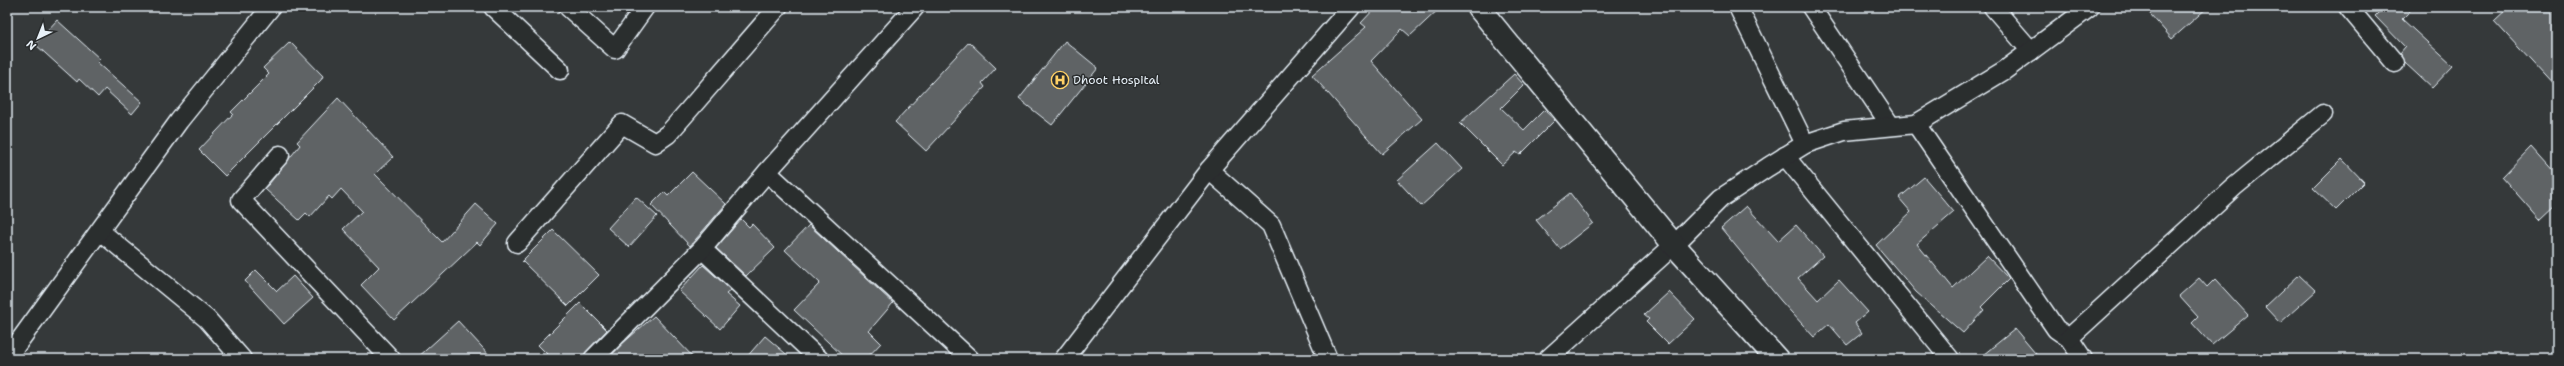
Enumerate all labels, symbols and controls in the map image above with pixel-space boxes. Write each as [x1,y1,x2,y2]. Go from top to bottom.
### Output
north arrow [18,18,58,58]
text: N [23,36,40,53]
hospital icon: Dhoot Hospital [1050,70,1070,90]
place label: Dhoot Hospital [1073,72,1160,88]

